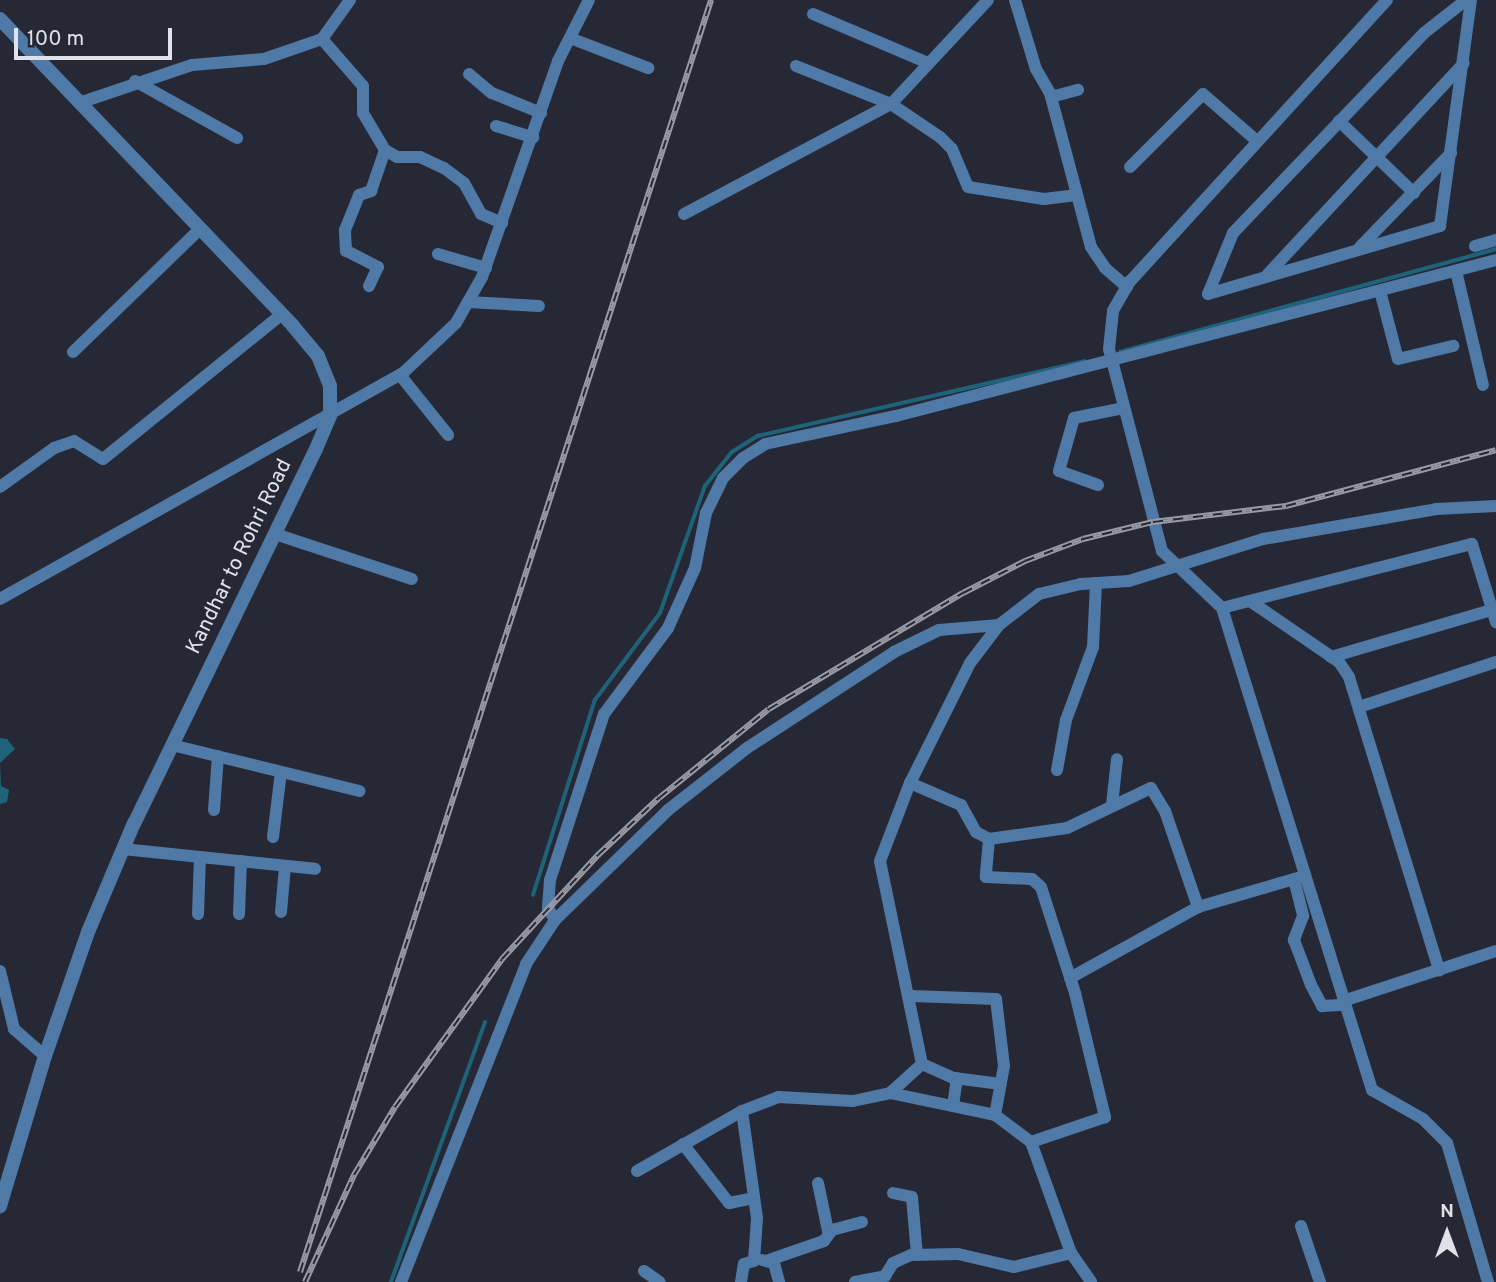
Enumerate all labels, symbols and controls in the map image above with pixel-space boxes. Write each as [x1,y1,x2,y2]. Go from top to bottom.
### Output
scale bar [18,14,175,58]
text: 100 m [27,26,84,53]
street label: Kandhar to Rohri Road [182,455,298,659]
north arrow [1412,1198,1482,1268]
text: N [1440,1200,1454,1224]

